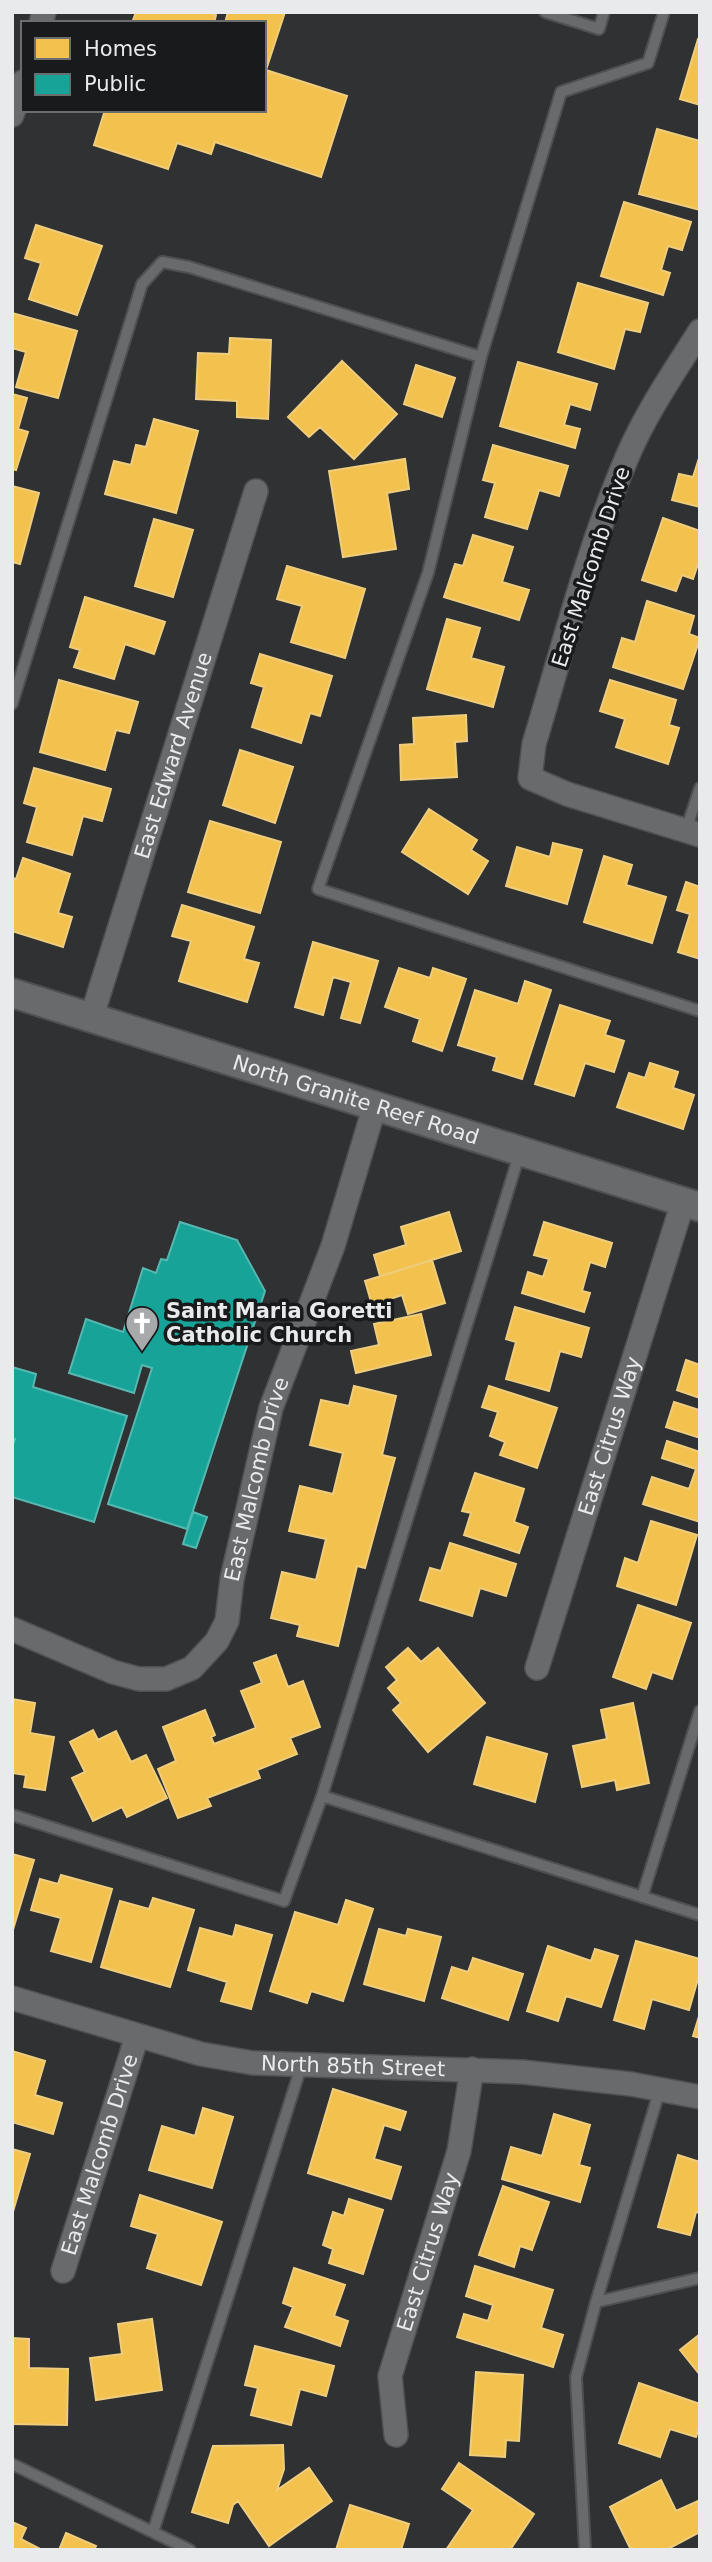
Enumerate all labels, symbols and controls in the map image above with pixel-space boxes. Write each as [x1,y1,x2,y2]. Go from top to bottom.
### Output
legend [21,21,266,112]
text: Homes [84,37,157,61]
text: Public [84,72,146,96]
street label: East Malcomb Drive [547,464,635,670]
street label: East Edward Avenue [130,649,217,862]
street label: North Granite Reef Road [230,1050,482,1149]
place label: Saint Maria Goretti Catholic Church [166,1299,392,1347]
church icon: Saint Maria Goretti Catholic Church [123,1304,161,1353]
street label: East Citrus Way [574,1354,646,1518]
street label: East Malcomb Drive [220,1374,294,1584]
street label: East Malcomb Drive [57,2051,143,2258]
street label: North 85th Street [261,2051,446,2081]
street label: East Citrus Way [392,2170,464,2334]

